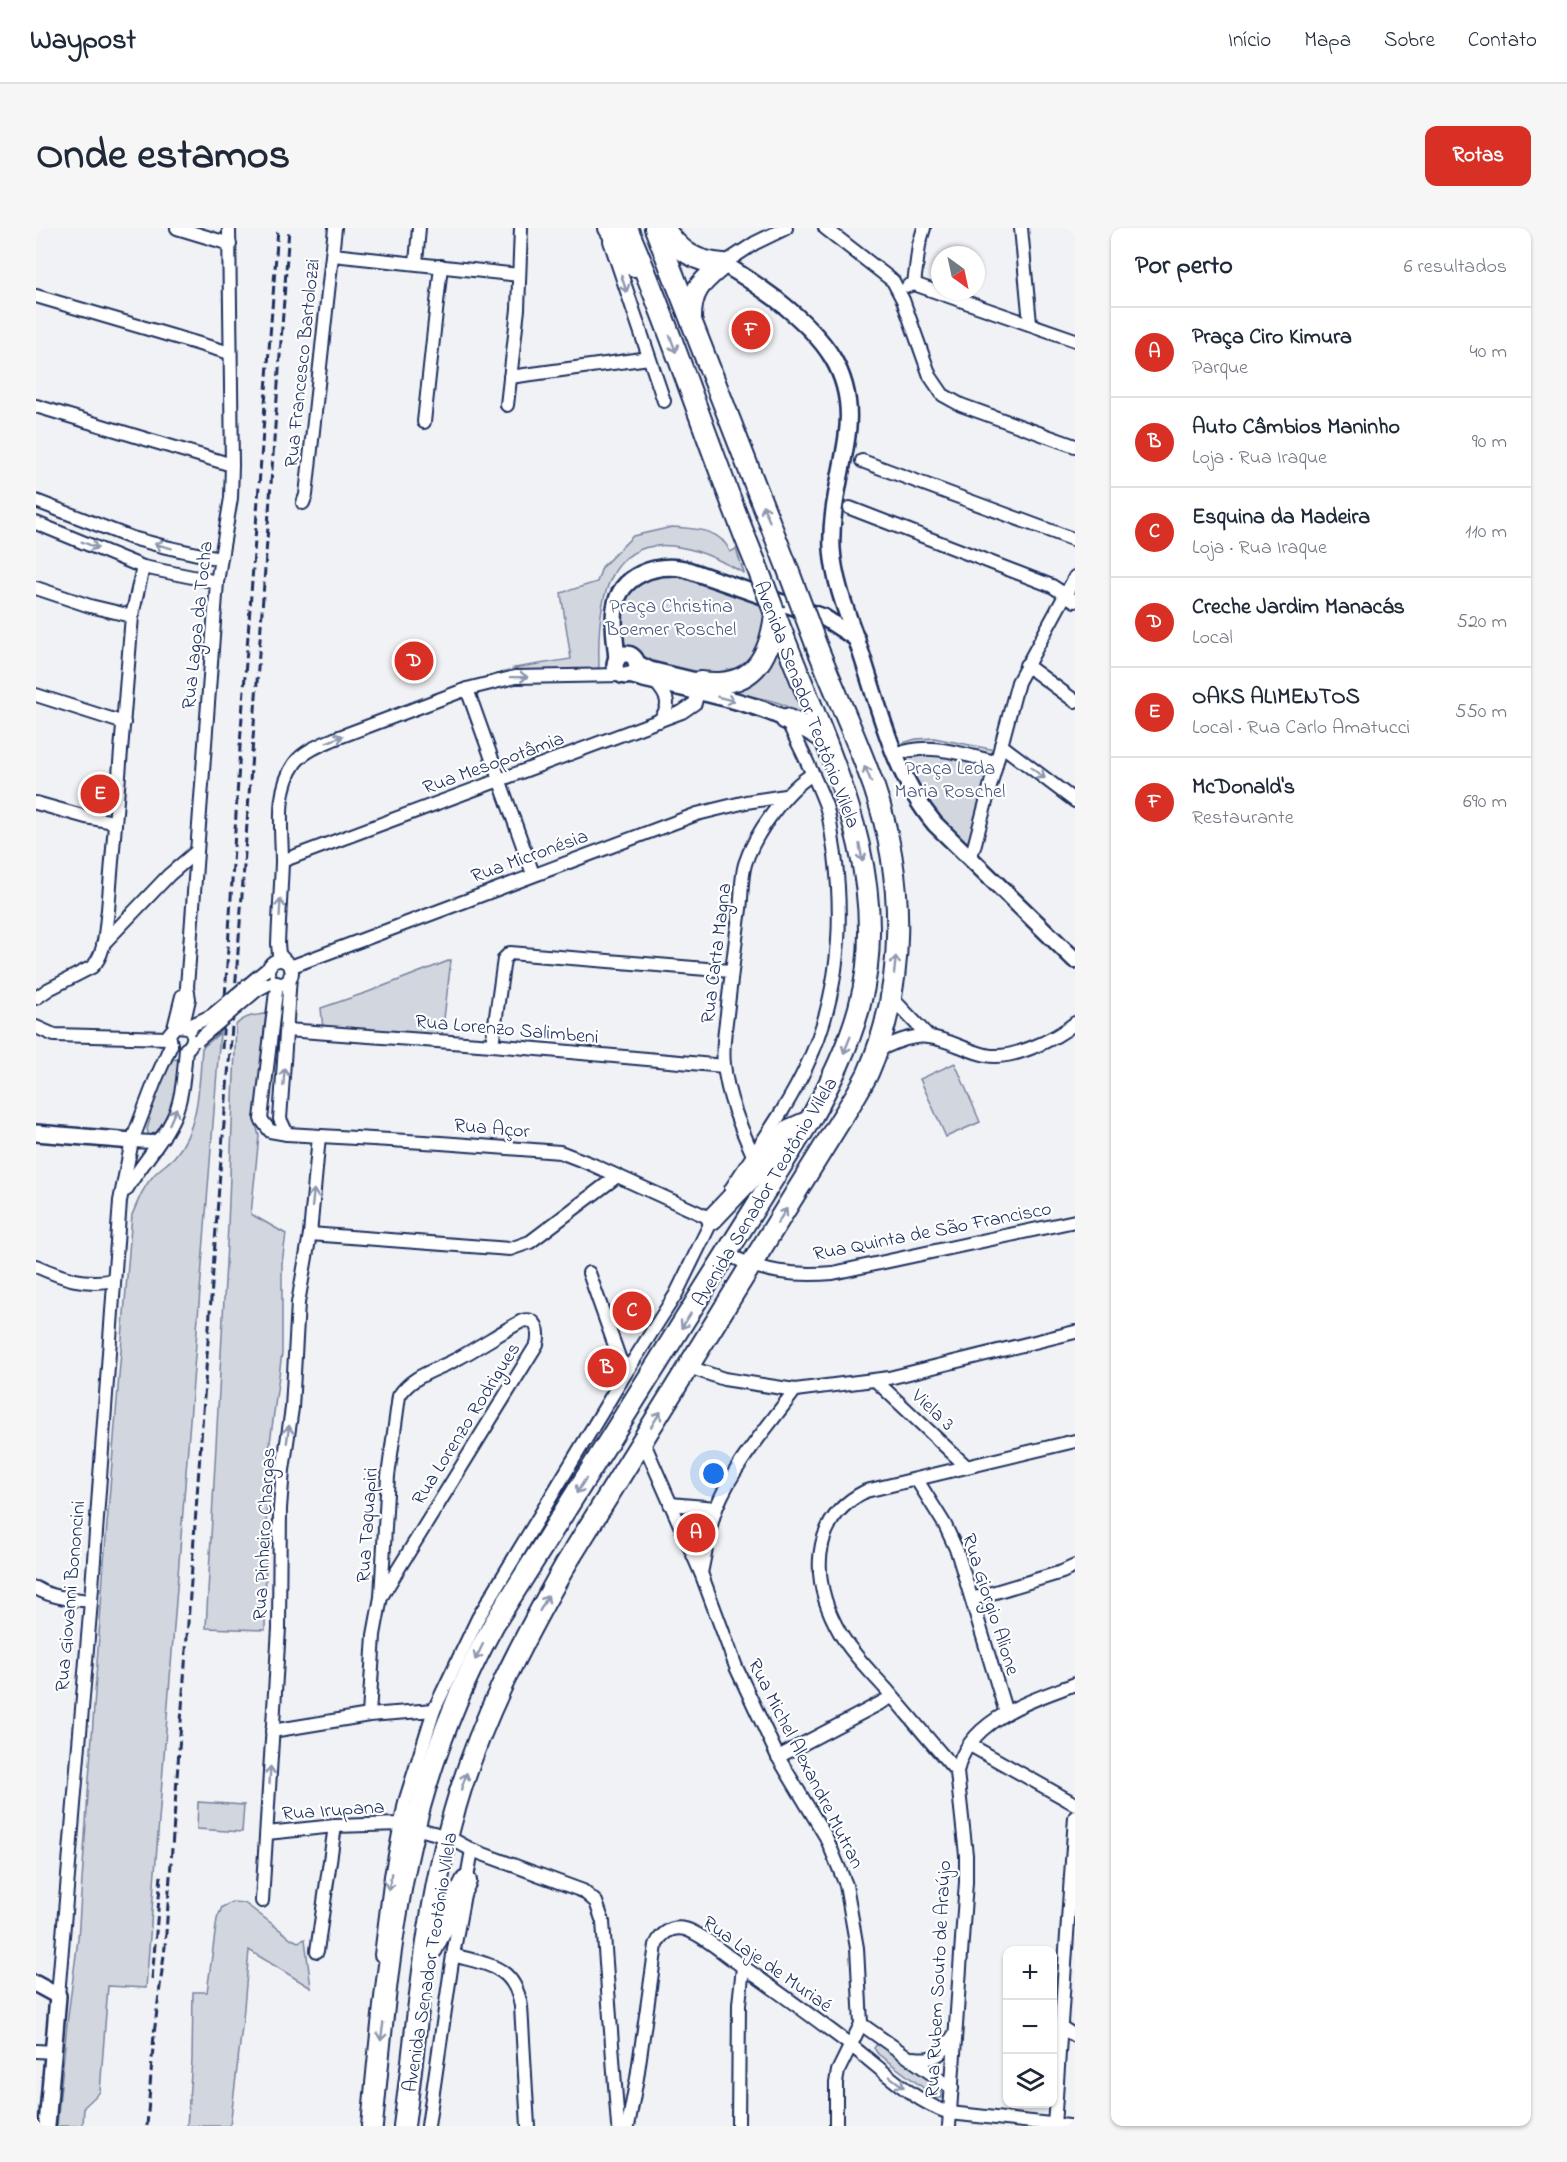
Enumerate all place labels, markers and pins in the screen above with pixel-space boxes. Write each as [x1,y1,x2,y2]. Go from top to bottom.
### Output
pin: F [732,308,770,352]
pin: D [394,638,434,684]
pin: E [80,772,120,816]
pin: C [612,1288,652,1334]
pin: B [588,1346,626,1390]
pin: A [676,1510,716,1556]

